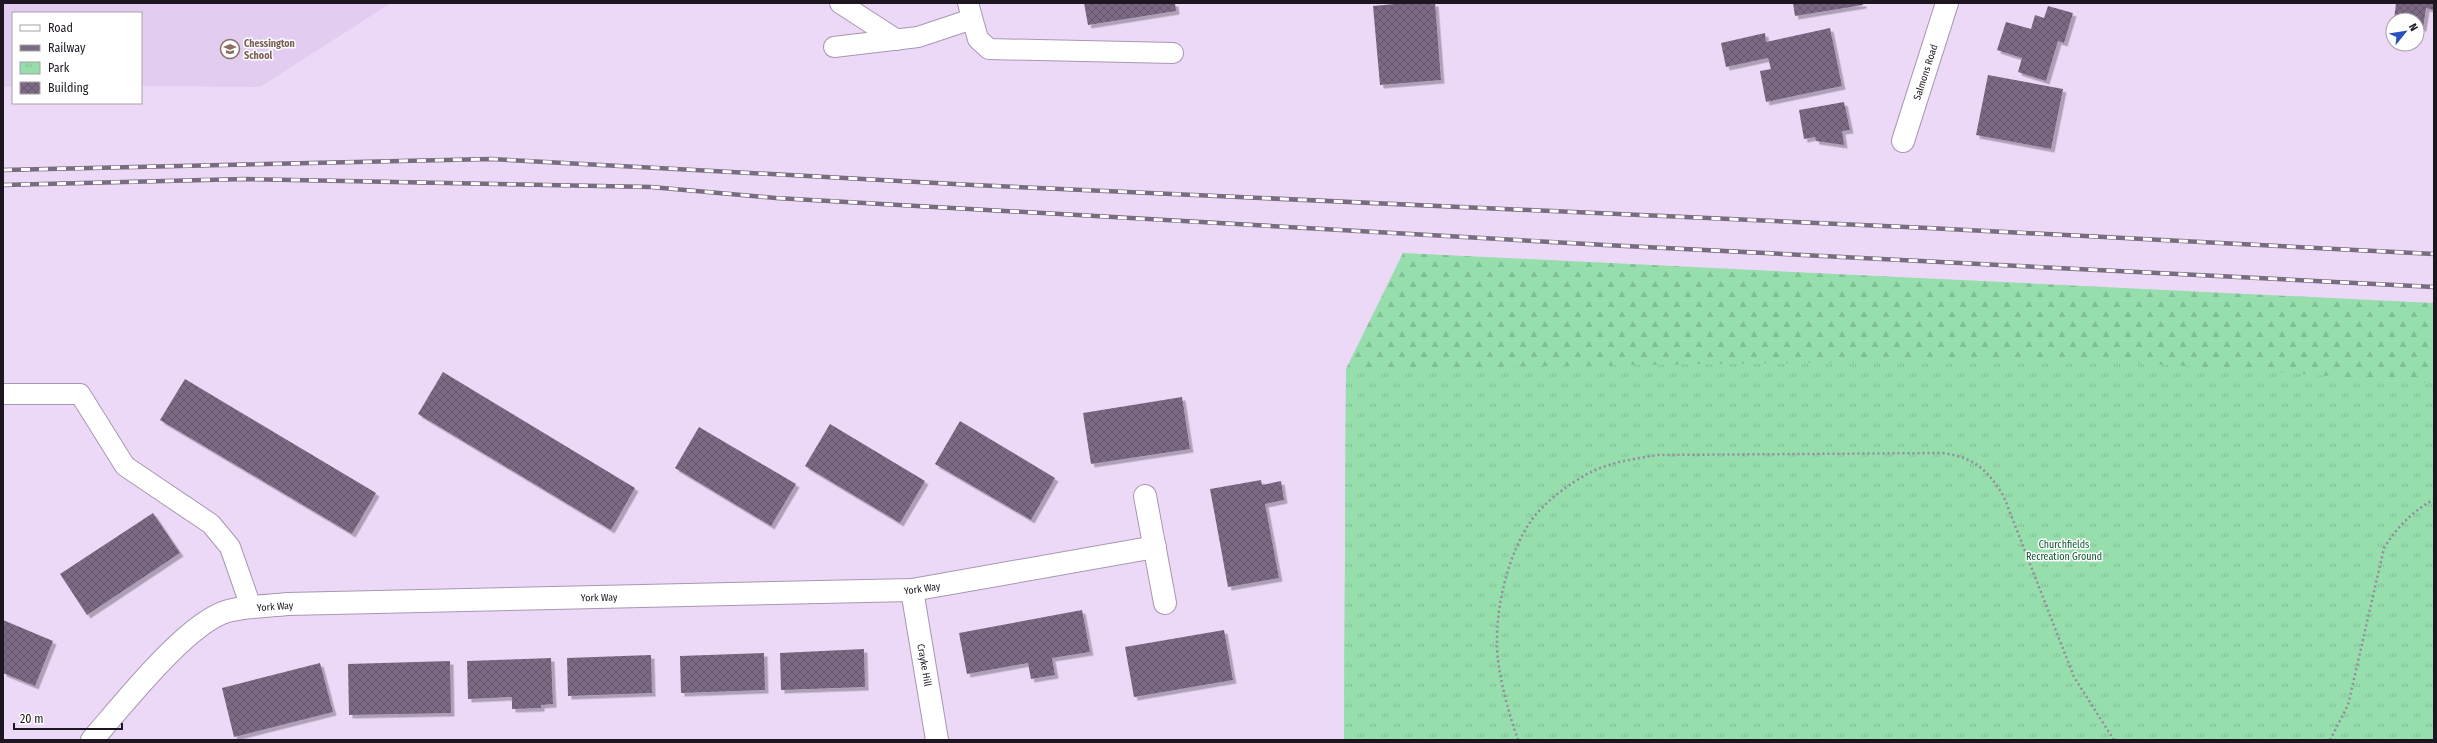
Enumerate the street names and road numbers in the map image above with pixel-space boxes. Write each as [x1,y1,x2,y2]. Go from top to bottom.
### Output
street label: Salmons Road [1911,43,1941,102]
street label: York Way [903,580,942,597]
street label: York Way [581,592,618,604]
street label: York Way [256,600,294,614]
street label: Crayke Hill [914,643,934,688]

